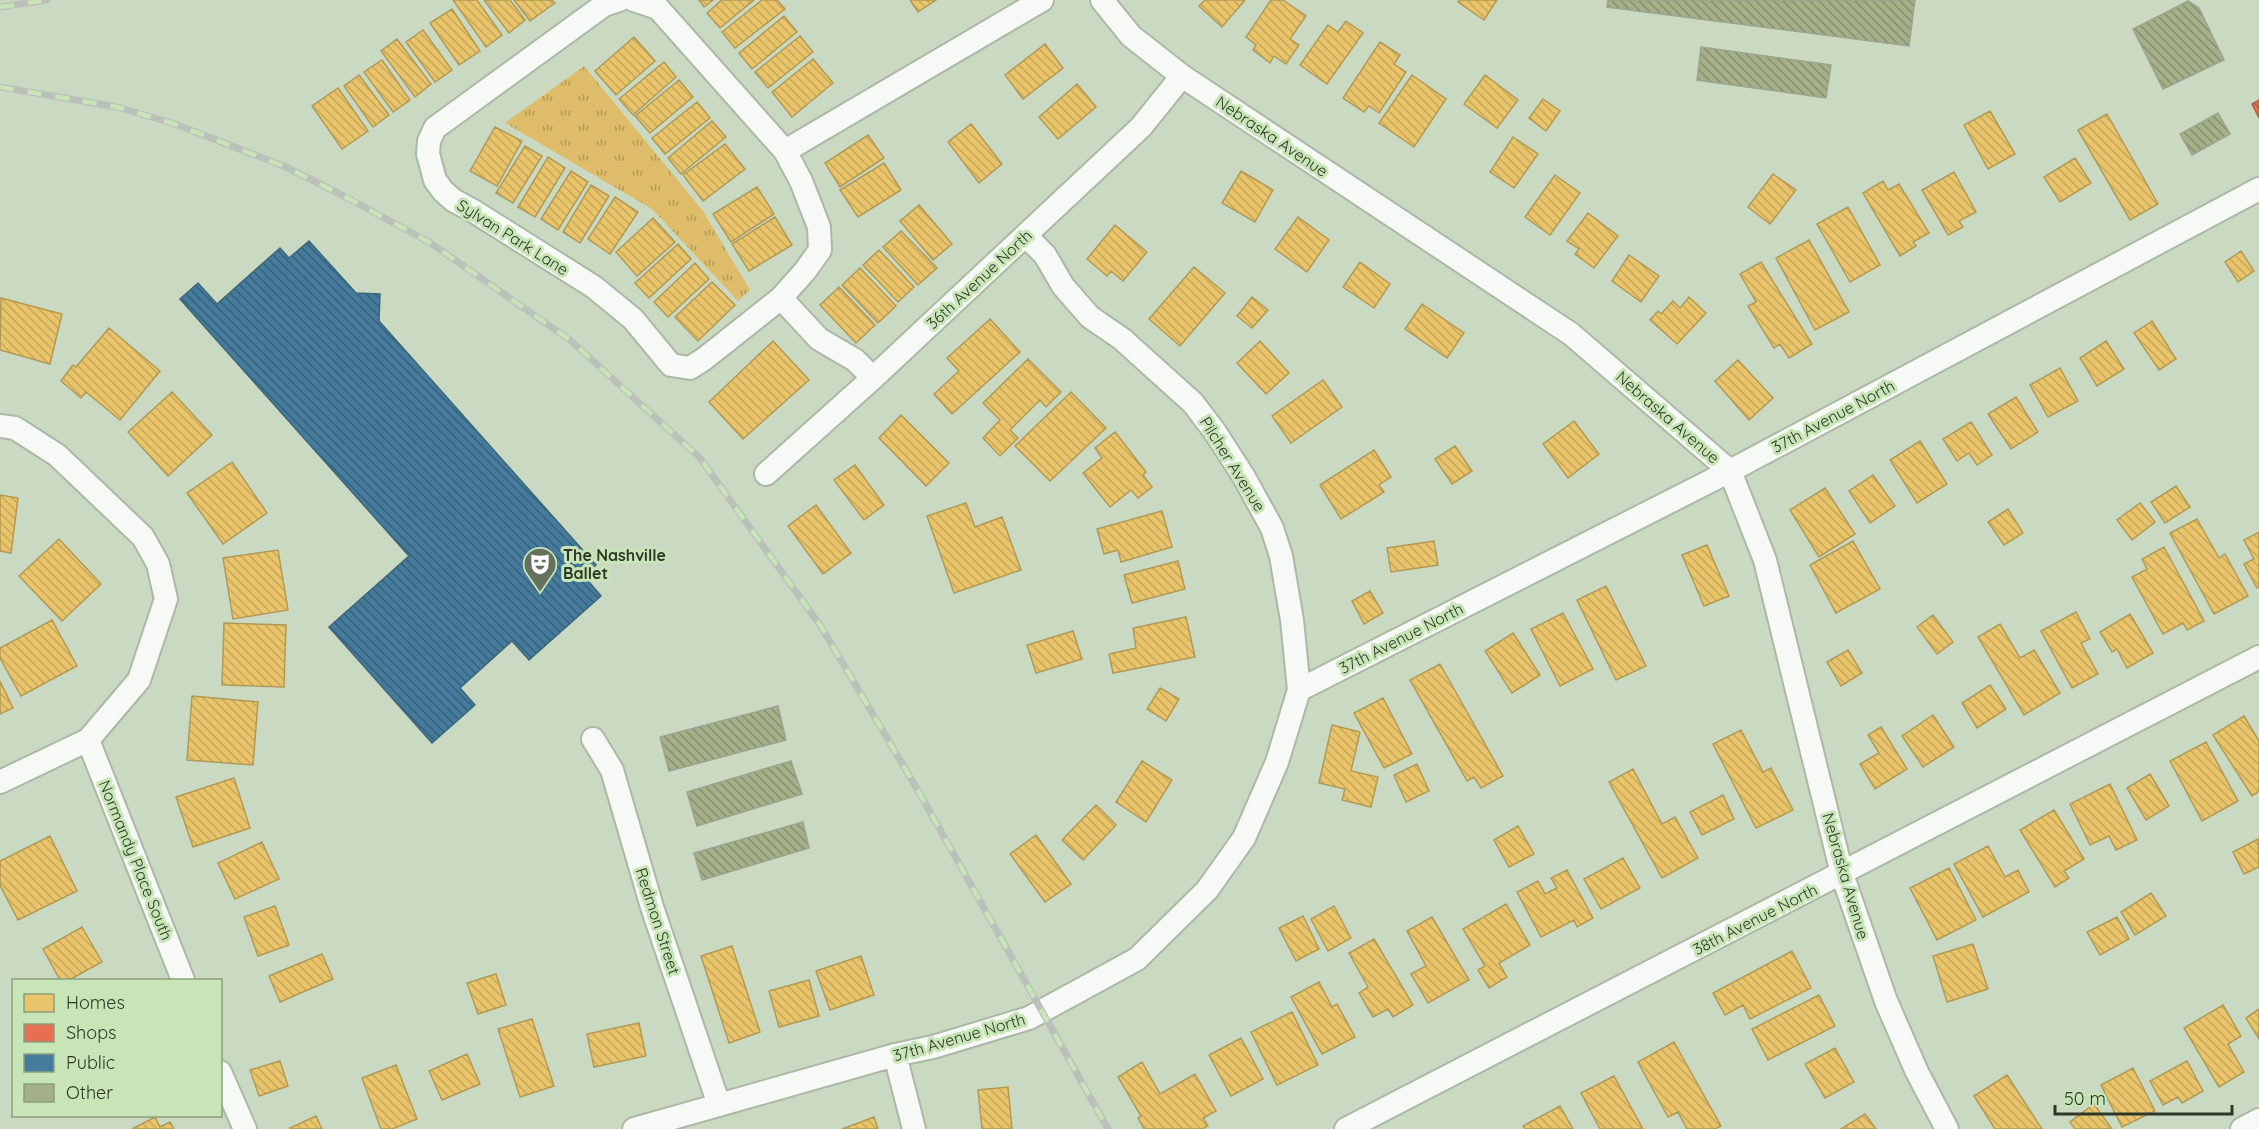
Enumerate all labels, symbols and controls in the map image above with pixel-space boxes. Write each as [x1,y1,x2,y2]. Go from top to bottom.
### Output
street label: Nebraska Avenue [1212,91,1332,181]
street label: Sylvan Park Lane [453,195,573,279]
street label: 36th Avenue North [922,225,1036,333]
street label: Nebraska Avenue [1612,367,1724,467]
street label: 37th Avenue North [1768,375,1898,457]
street label: Pilcher Avenue [1196,413,1270,515]
place label: The Nashville Ballet [563,545,666,583]
theatre icon: The Nashville Ballet [522,546,558,593]
street label: 37th Avenue North [1336,598,1466,678]
street label: Normandy Place South [95,777,177,943]
street label: Nebraska Avenue [1818,810,1874,942]
street label: Redmon Street [631,865,685,977]
street label: 38th Avenue North [1689,879,1821,959]
legend [12,979,222,1117]
text: Homes [66,991,125,1014]
street label: 37th Avenue North [891,1009,1027,1065]
text: Shops [66,1021,117,1044]
text: Public [66,1051,115,1074]
scale bar [2055,1078,2232,1116]
text: Other [66,1081,113,1104]
text: 50 m [2064,1087,2106,1110]

